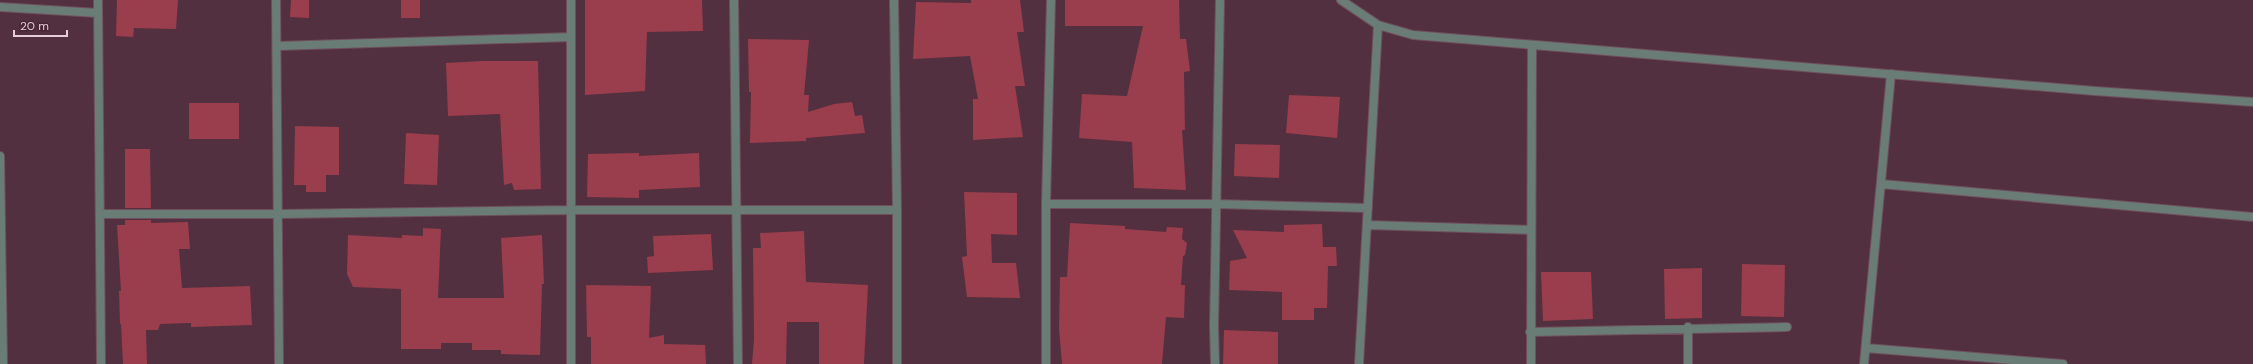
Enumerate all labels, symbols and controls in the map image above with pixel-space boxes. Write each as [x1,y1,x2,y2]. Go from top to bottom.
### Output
scale bar [14,12,67,38]
text: 20 m [20,18,49,34]

